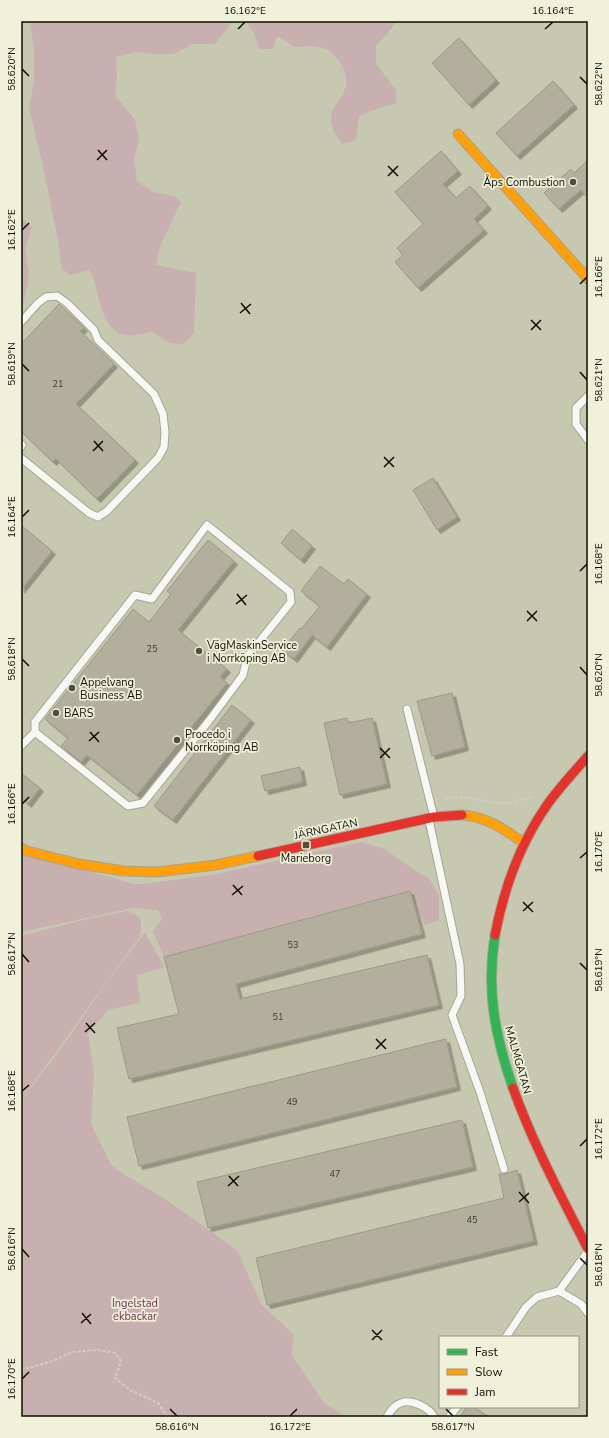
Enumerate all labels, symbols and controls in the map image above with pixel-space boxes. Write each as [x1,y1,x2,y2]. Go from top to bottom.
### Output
text: 16.162°E [224,4,266,18]
text: 16.164°E [532,4,574,18]
text: 58.620°N [5,47,19,91]
text: 58.622°N [592,62,606,106]
place label: Åps Combustion [483,174,565,190]
marker: Åps Combustion [568,177,578,187]
text: 16.162°E [5,209,19,251]
text: 16.166°E [592,256,606,298]
text: 58.619°N [5,342,19,386]
text: 58.621°N [592,358,606,402]
house number: 21 [53,378,63,390]
text: 16.164°E [5,496,19,538]
text: 16.168°E [592,543,606,585]
text: 58.618°N [5,637,19,681]
place label: VägMaskinService i Norrköping AB [206,638,297,666]
house number: 25 [147,643,157,655]
marker: VägMaskinService i Norrköping AB [194,646,204,656]
text: 58.620°N [592,653,606,697]
place label: Appelvang Business AB [80,675,142,703]
marker: Appelvang Business AB [67,683,77,693]
place label: BARS [64,706,94,721]
marker: BARS [51,708,61,718]
place label: Procedo i Norrköping AB [185,727,259,755]
marker: Procedo i Norrköping AB [172,735,182,745]
text: 16.166°E [5,783,19,825]
street label: JÄRNGATAN [292,815,359,843]
text: 16.170°E [592,831,606,873]
marker: Marieborg [301,840,311,850]
place label: Marieborg [281,851,331,866]
text: 58.617°N [5,932,19,976]
house number: 53 [288,939,298,951]
text: 58.619°N [592,948,606,992]
house number: 51 [273,1011,283,1023]
street label: MALMGATAN [501,1024,535,1096]
text: 16.168°E [5,1070,19,1112]
house number: 49 [287,1096,297,1108]
text: 16.172°E [592,1118,606,1160]
house number: 47 [330,1168,340,1180]
house number: 45 [467,1214,477,1226]
text: 58.616°N [5,1227,19,1271]
text: 58.618°N [592,1243,606,1287]
park label: Ingelstad ekbackar [112,1296,158,1324]
legend [439,1336,579,1408]
text: Fast [475,1344,498,1360]
text: 16.170°E [5,1358,19,1400]
text: Slow [475,1364,503,1380]
text: Jam [474,1384,496,1400]
text: 58.616°N [155,1420,199,1434]
text: 16.172°E [269,1420,311,1434]
text: 58.617°N [431,1420,475,1434]

